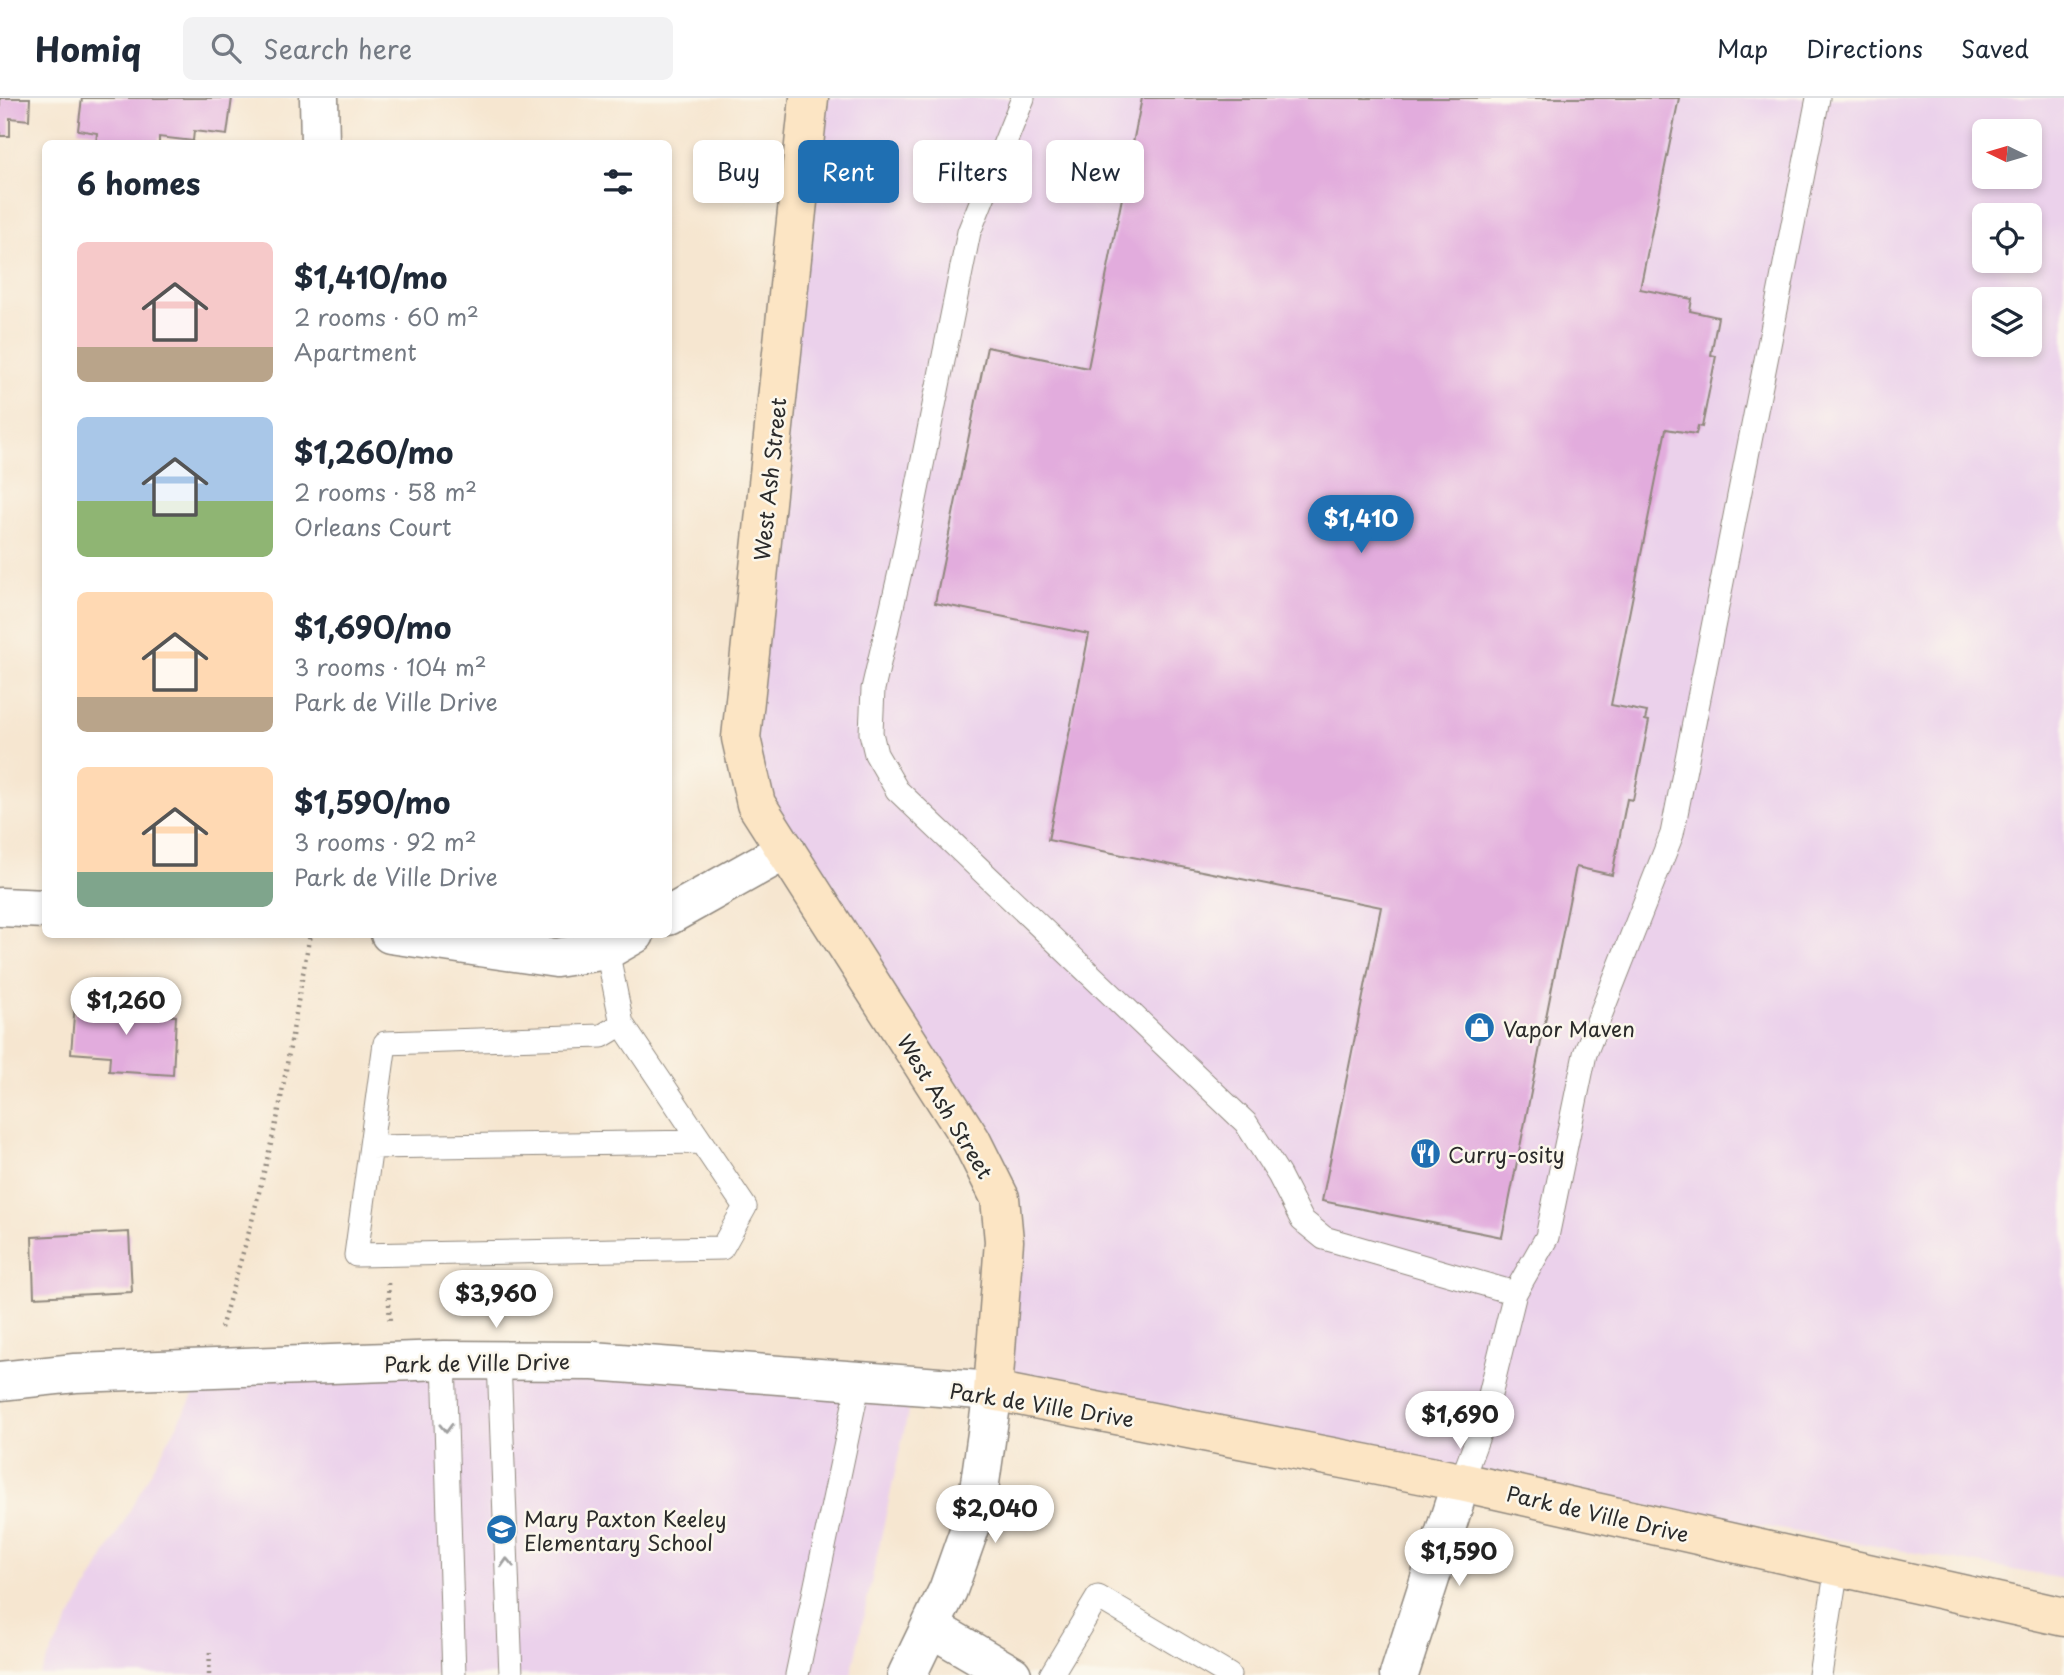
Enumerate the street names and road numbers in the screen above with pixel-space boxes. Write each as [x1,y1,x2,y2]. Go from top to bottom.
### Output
street label: West Ash Street [745,396,793,562]
street label: West Ash Street [890,1028,1002,1184]
street label: Park de Ville Drive [384,1344,570,1380]
street label: Park de Ville Drive [948,1374,1136,1434]
street label: Park de Ville Drive [1504,1476,1692,1550]

